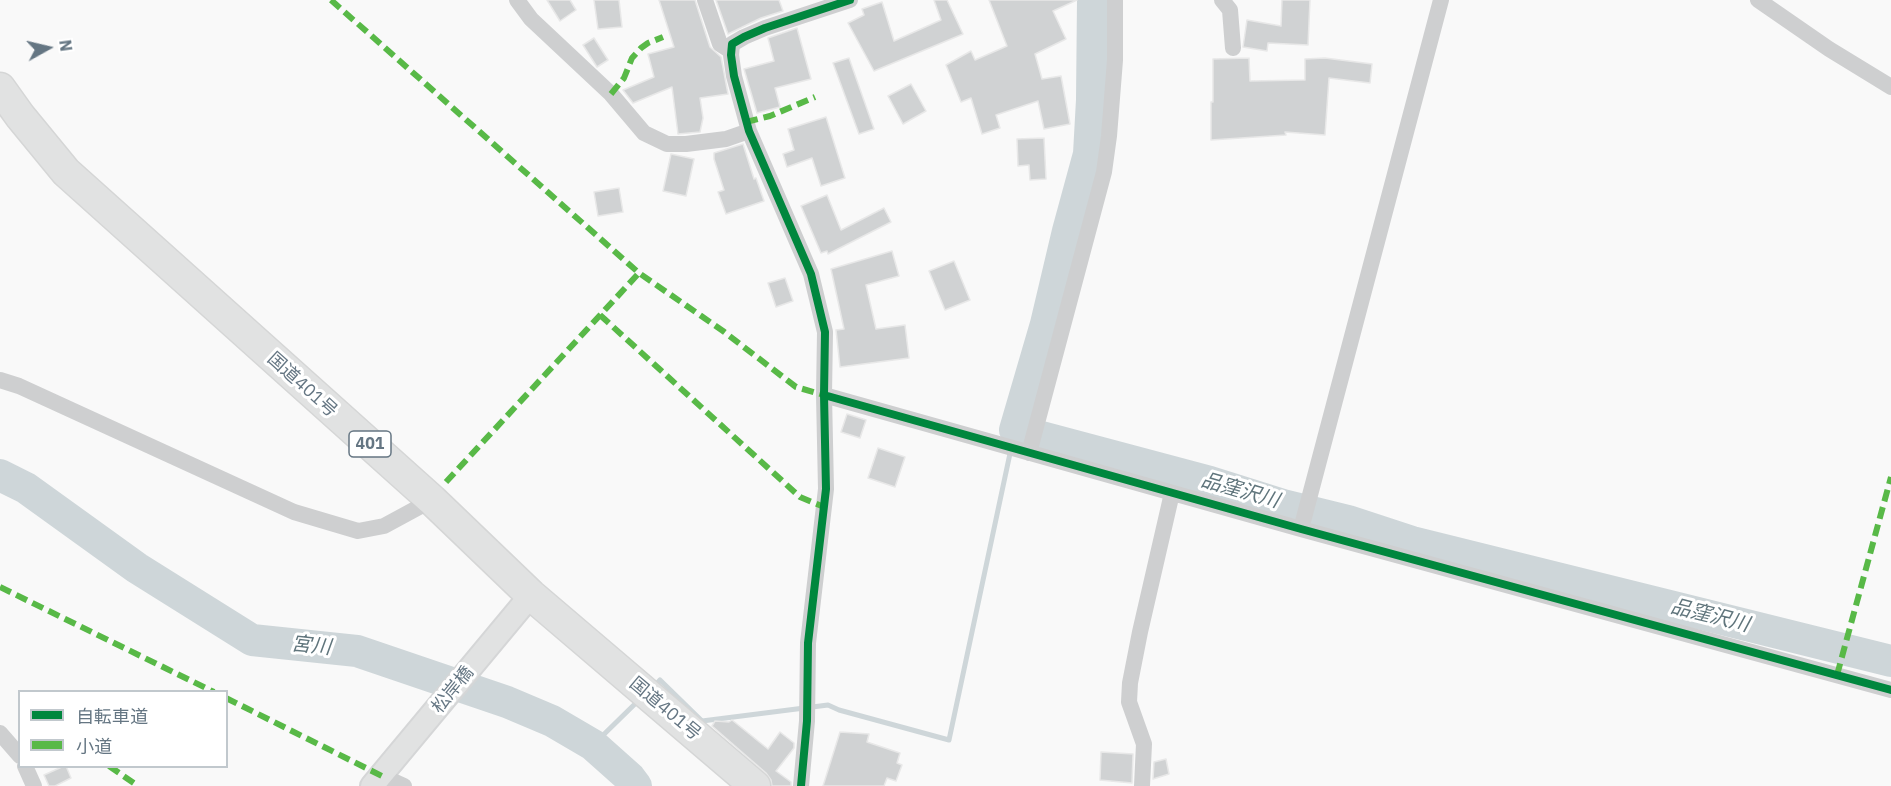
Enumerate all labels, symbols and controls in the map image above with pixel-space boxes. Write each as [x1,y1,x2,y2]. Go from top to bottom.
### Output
north arrow [18,18,78,78]
text: N [55,38,77,53]
street label: 国道401号 [263,348,341,422]
road number: 401 [349,431,391,457]
water label: 品窪沢川 [1198,468,1282,514]
water label: 品窪沢川 [1668,595,1752,637]
water label: 宮川 [290,632,332,660]
street label: 松岸橋 [428,662,478,718]
street label: 国道401号 [625,673,705,745]
legend [18,690,228,768]
text: 自転車道 [76,705,148,728]
text: 小道 [76,735,112,758]

